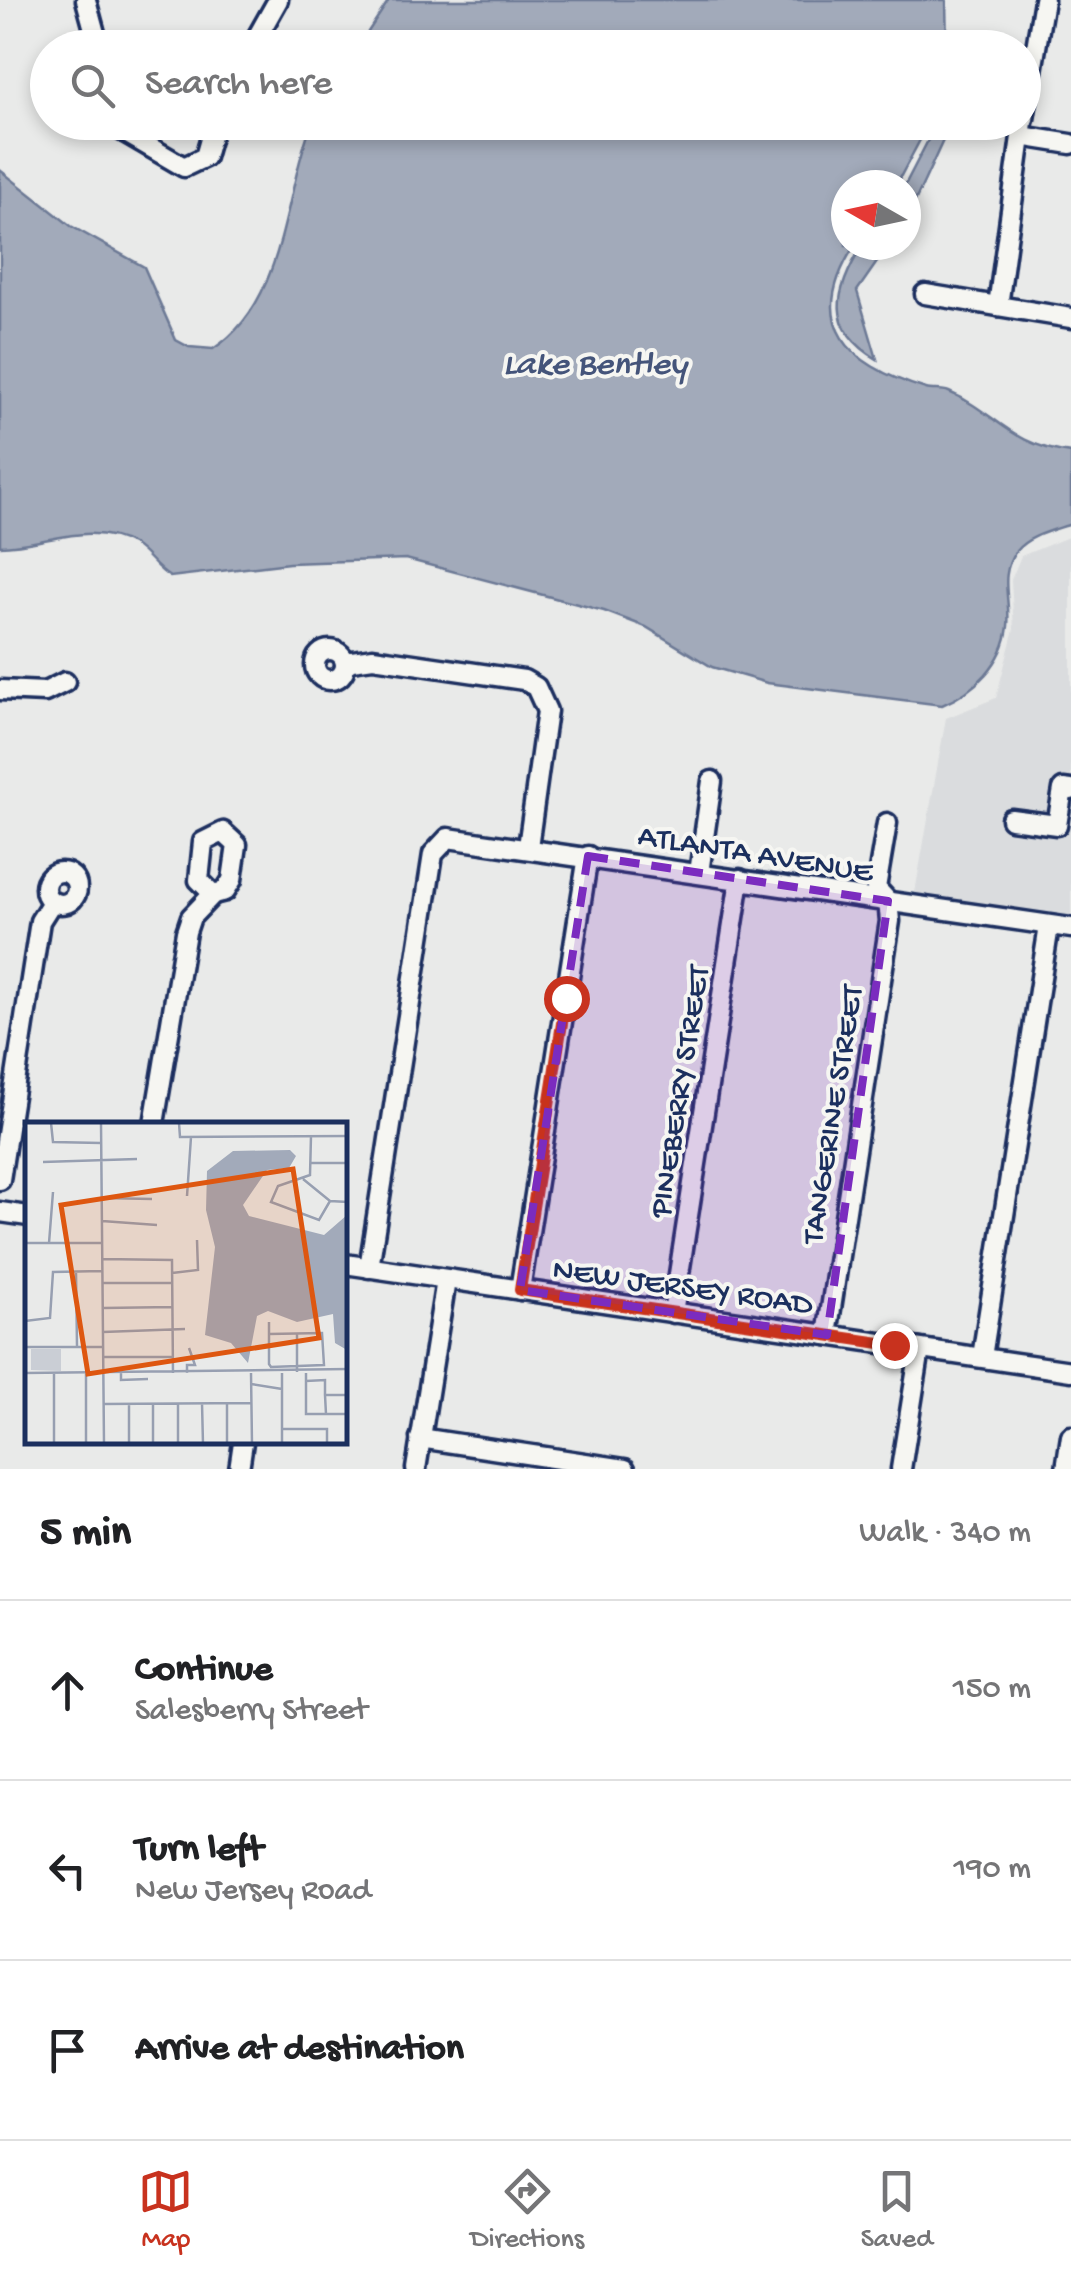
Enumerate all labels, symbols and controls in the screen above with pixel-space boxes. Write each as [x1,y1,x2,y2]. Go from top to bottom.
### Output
search box [30,30,1041,140]
icon: search [65,58,120,113]
text: Search here [145,63,332,107]
north arrow [831,170,921,260]
water label: Lake Bentley [503,346,690,387]
street label: ATLANTA AVENUE [635,819,876,893]
street label: PINEBERRY STREET [643,961,721,1221]
route start [544,976,590,1022]
street label: TANGERINE STREET [795,981,874,1249]
inset map [25,1122,348,1444]
street label: NEW JERSEY ROAD [550,1252,815,1326]
route end [872,1323,918,1369]
text: 5 min [40,1510,131,1559]
text: Walk · 340 m [859,1515,1031,1553]
text: Continue [135,1649,273,1693]
icon: ahead [40,1663,95,1718]
text: 150 m [953,1671,1031,1709]
text: Salesberry Street [135,1693,368,1731]
text: Turn left [135,1829,263,1873]
icon: left [40,1843,95,1898]
text: 190 m [954,1851,1031,1889]
text: New Jersey Road [135,1873,371,1911]
icon: arrive [40,2023,95,2078]
text: Arrive at destination [135,2028,464,2072]
tab: Map [138,2164,193,2257]
tab: Directions [470,2164,584,2257]
tab: Saved [861,2164,933,2257]

